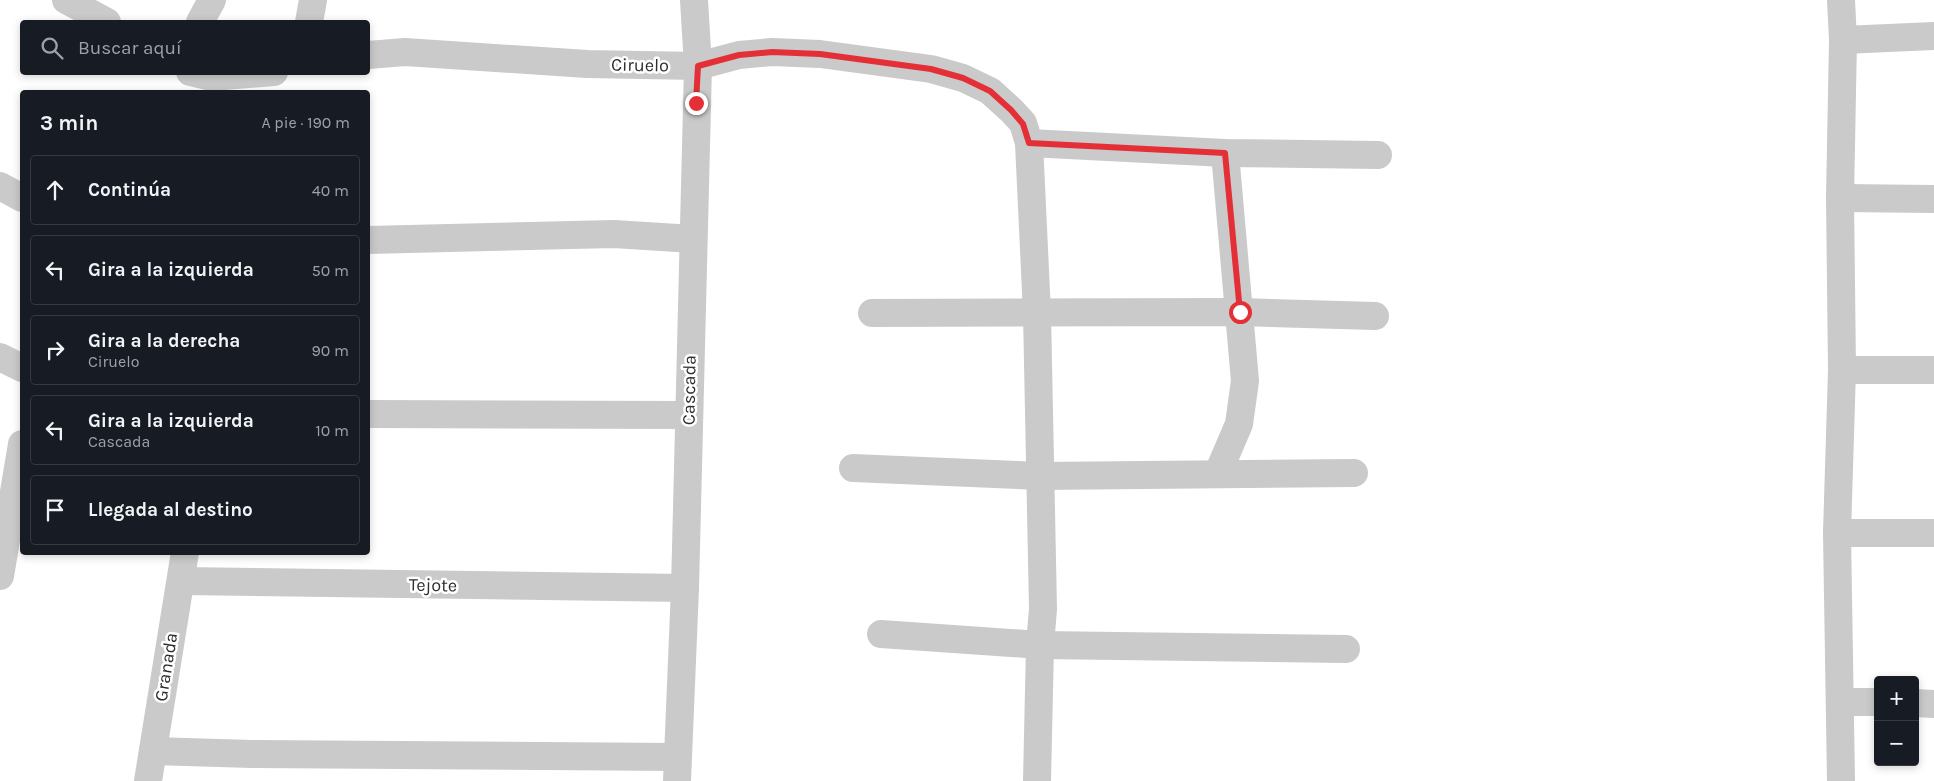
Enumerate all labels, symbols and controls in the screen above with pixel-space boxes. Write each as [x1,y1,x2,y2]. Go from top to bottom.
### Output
search box [20,20,370,75]
icon: search [38,34,66,62]
text: Buscar aquí [78,37,182,59]
street label: Ciruelo [611,53,669,77]
route end [685,92,708,115]
text: 3 min [40,111,98,135]
text: A pie · 190 m [261,113,350,132]
icon: ahead [41,176,69,204]
text: Continúa [88,179,171,201]
text: 40 m [312,181,349,200]
icon: left [41,256,69,284]
text: Gira a la izquierda [88,259,254,281]
text: 50 m [312,261,349,280]
route start [1229,301,1252,324]
text: Gira a la derecha [88,330,240,352]
icon: right [41,336,69,364]
text: 90 m [311,341,349,360]
text: Ciruelo [88,352,140,371]
street label: Cascada [677,355,701,425]
text: Gira a la izquierda [88,410,254,432]
icon: left [41,416,69,444]
text: 10 m [315,421,349,440]
text: Cascada [88,432,150,451]
icon: arrive [41,496,69,524]
text: Llegada al destino [88,499,253,521]
street label: Tejote [409,574,457,596]
street label: Granada [150,631,182,703]
map controls [1874,676,1919,766]
button: + [1874,676,1919,721]
button: − [1874,721,1919,766]

